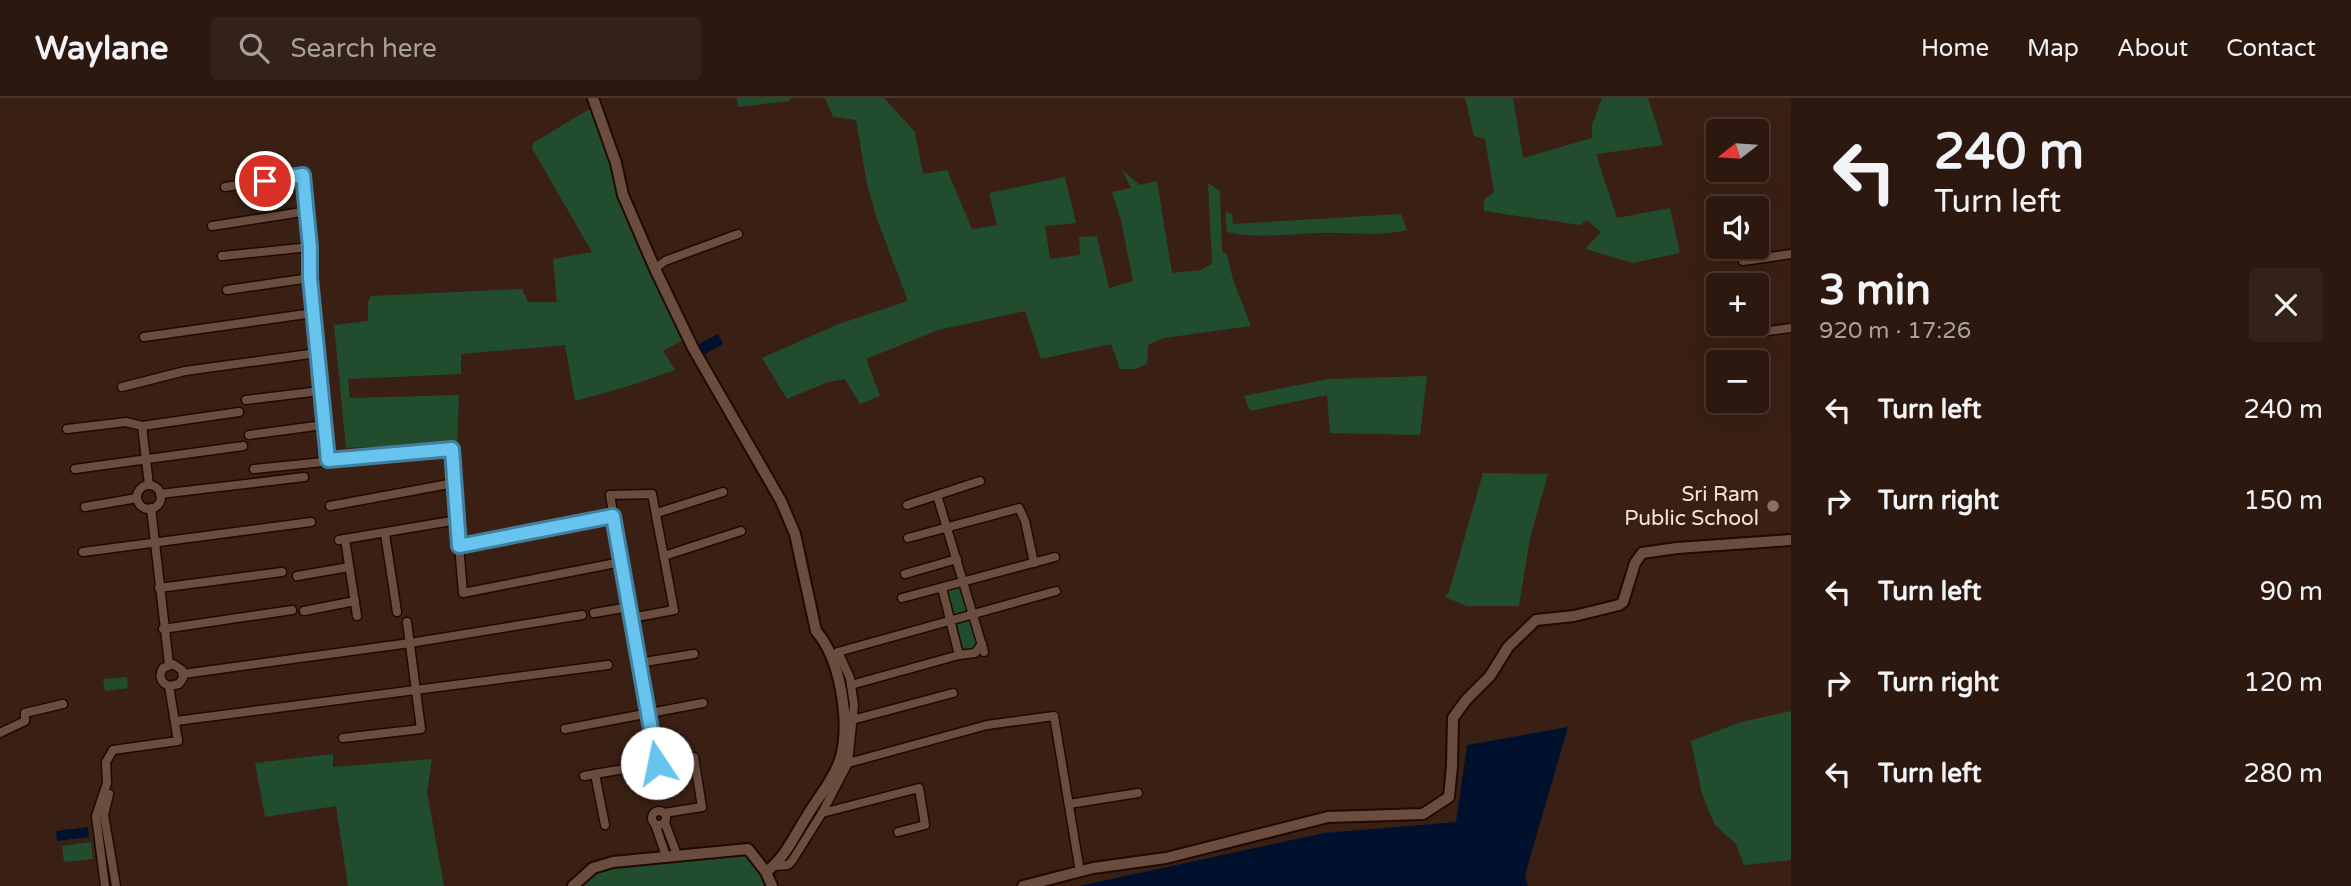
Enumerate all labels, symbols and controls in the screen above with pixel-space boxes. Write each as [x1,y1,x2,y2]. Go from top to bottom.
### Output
search box [211,17,701,80]
text: Waylane [35,29,169,68]
icon: search [235,29,273,67]
text: Search here [291,33,437,64]
text: Home [1921,34,1989,63]
text: Map [2027,34,2079,63]
text: About [2117,34,2188,63]
text: Contact [2226,34,2316,63]
north arrow [1706,119,1769,182]
map controls [1706,119,1769,413]
text: 240 m [1934,123,2084,182]
icon: left [1819,126,1910,217]
pin [235,151,295,211]
icon: arrive [246,162,284,200]
text: Turn left [1934,183,2061,221]
button: sound [1706,196,1769,259]
text: 3 min [1819,265,1931,316]
button: close [2249,268,2323,342]
button: + [1706,273,1769,336]
text: 920 m · 17:26 [1819,317,1971,345]
button: − [1706,350,1769,413]
icon: left [1819,391,1857,429]
text: Turn left [1878,394,1981,425]
text: 240 m [2243,394,2323,425]
place label: Sri Ram Public School [1624,482,1759,531]
icon: right [1819,482,1857,520]
text: Turn right [1878,485,1999,516]
text: 150 m [2243,485,2323,516]
marker: Sri Ram Public School [1765,498,1781,514]
icon: left [1819,573,1857,611]
text: Turn left [1878,576,1981,607]
text: 90 m [2260,576,2323,607]
icon: right [1819,664,1857,702]
text: Turn right [1878,667,1999,698]
text: 120 m [2243,667,2323,698]
position arrow [620,726,694,800]
icon: left [1819,755,1857,793]
text: Turn left [1878,758,1981,789]
text: 280 m [2243,758,2323,789]

